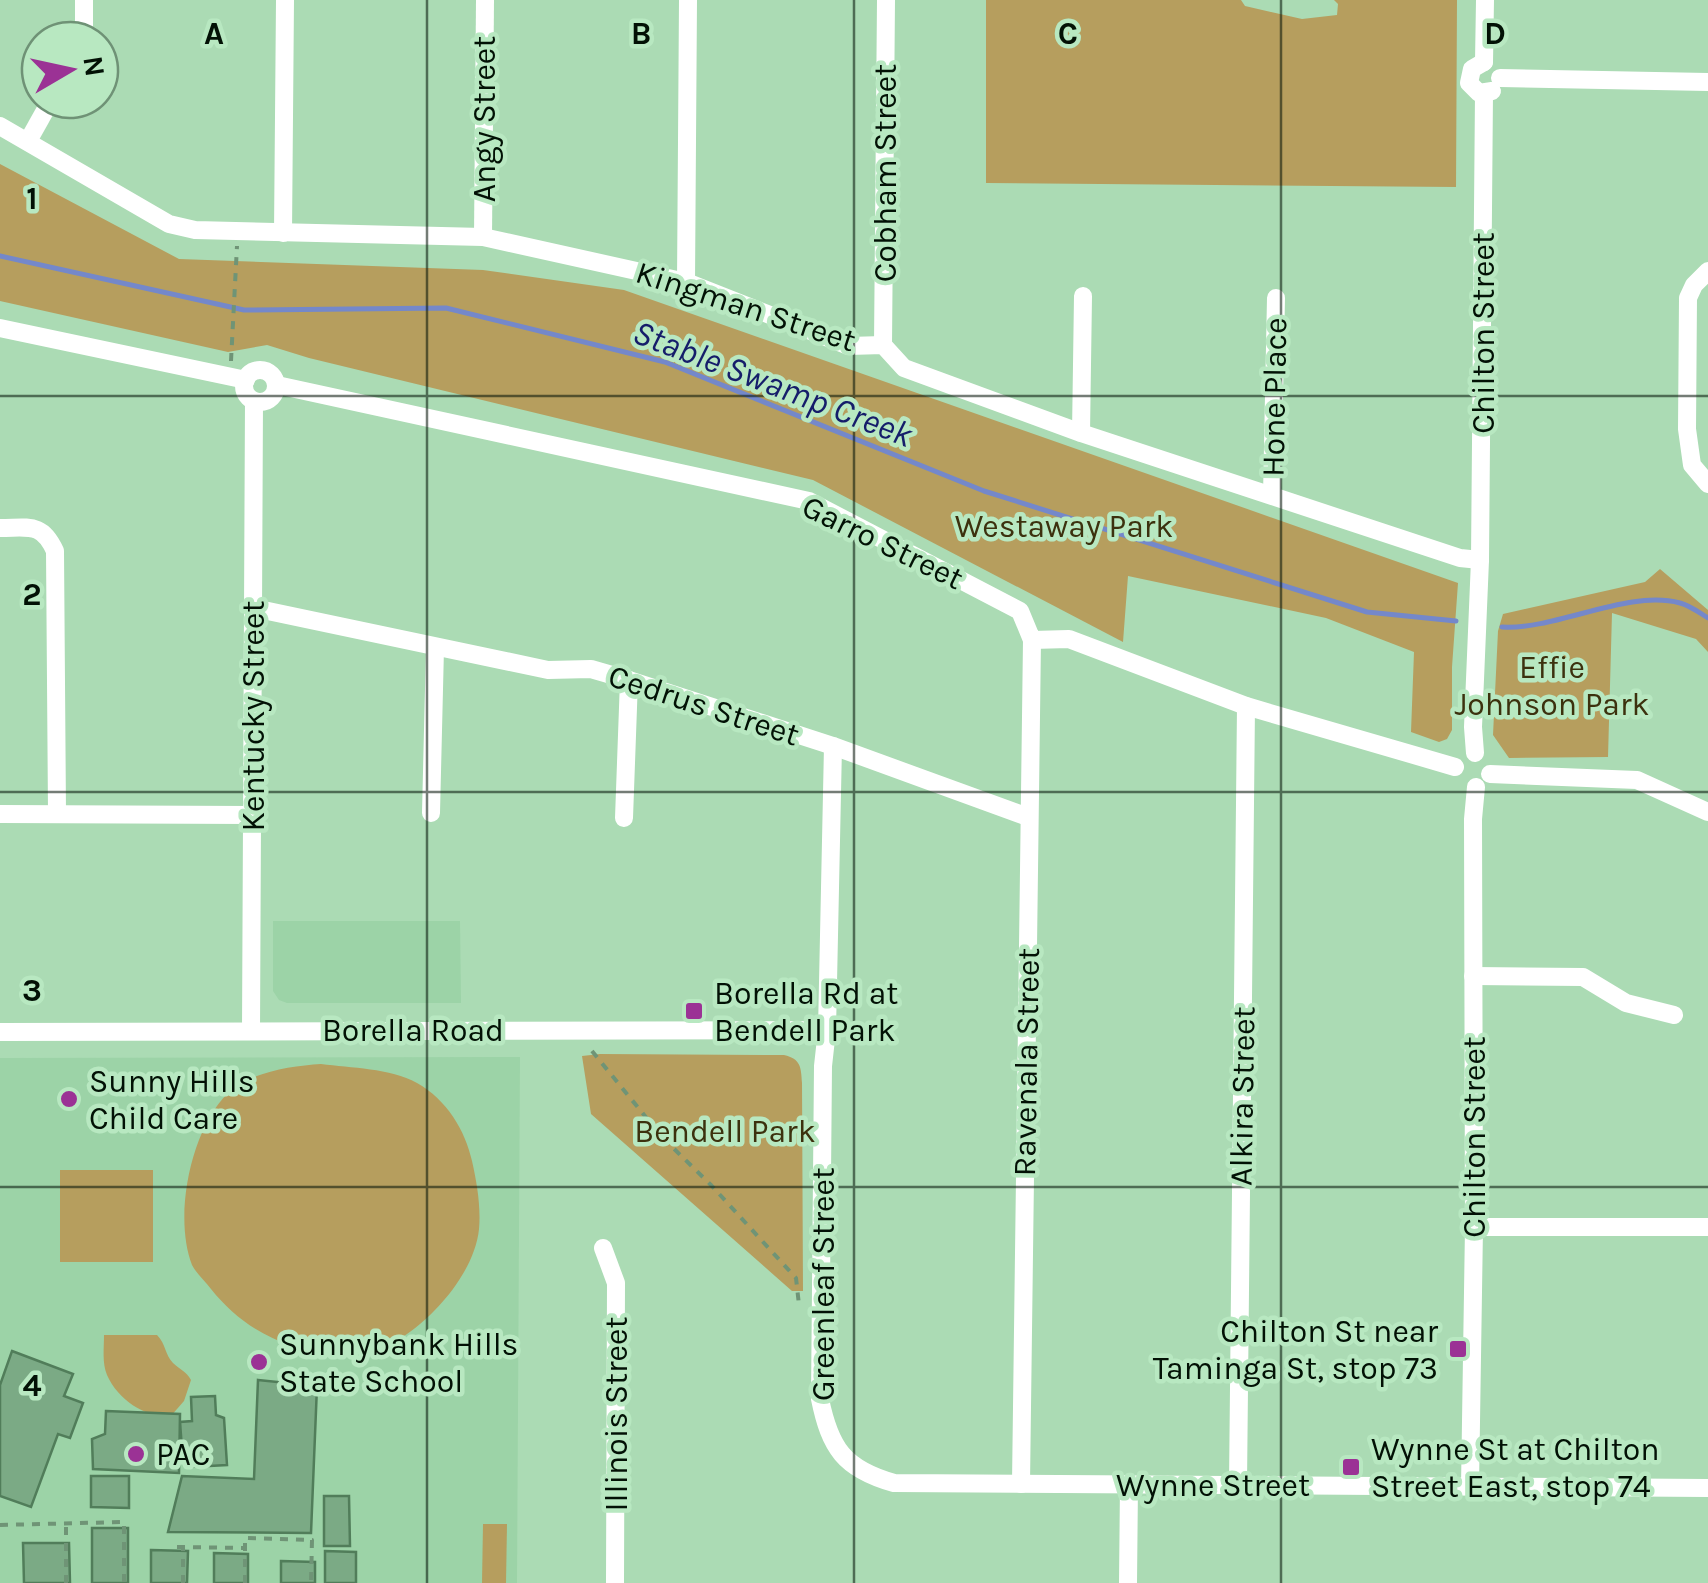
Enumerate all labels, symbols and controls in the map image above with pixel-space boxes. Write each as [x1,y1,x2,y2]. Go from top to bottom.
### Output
text: A [204,15,224,52]
text: B [631,15,651,52]
text: C [1058,15,1078,52]
text: D [1484,15,1506,52]
north arrow [20,20,120,120]
street label: Angy Street [466,36,503,202]
text: N [76,54,112,79]
street label: Cobham Street [867,64,904,282]
text: 1 [26,180,38,217]
street label: Chilton Street [1465,232,1502,434]
street label: Kingman Street [631,254,860,359]
water label: Stable Swamp Creek [627,311,919,456]
street label: Hone Place [1255,317,1294,477]
street label: Garro Street [796,488,969,597]
park label: Westaway Park [955,508,1173,545]
text: 2 [22,576,42,613]
street label: Kentucky Street [235,601,272,831]
park label: Effie Johnson Park [1454,649,1650,723]
street label: Cedrus Street [604,657,804,754]
street label: Ravenala Street [1006,947,1047,1177]
text: 3 [22,972,42,1009]
place label: Borella Rd at Bendell Park [714,975,898,1049]
marker: Borella Rd at Bendell Park [683,1000,705,1022]
street label: Alkira Street [1222,1006,1263,1186]
street label: Borella Road [322,1012,504,1049]
street label: Chilton Street [1456,1036,1493,1238]
place label: Sunny Hills Child Care [89,1063,255,1137]
marker: Sunny Hills Child Care [58,1088,80,1110]
park label: Bendell Park [634,1113,816,1150]
street label: Greenleaf Street [805,1167,842,1401]
place label: Chilton St near Taminga St, stop 73 [1153,1313,1438,1387]
street label: Illinois Street [598,1316,635,1512]
place label: Sunnybank Hills State School [279,1326,518,1400]
marker: Chilton St near Taminga St, stop 73 [1447,1338,1469,1360]
marker: Sunnybank Hills State School [248,1351,270,1373]
text: 4 [22,1367,42,1404]
place label: Wynne St at Chilton Street East, stop 74 [1371,1431,1660,1505]
place label: PAC [156,1436,210,1473]
marker: PAC [125,1443,147,1465]
marker: Wynne St at Chilton Street East, stop 74 [1340,1456,1362,1478]
street label: Wynne Street [1116,1467,1310,1504]

